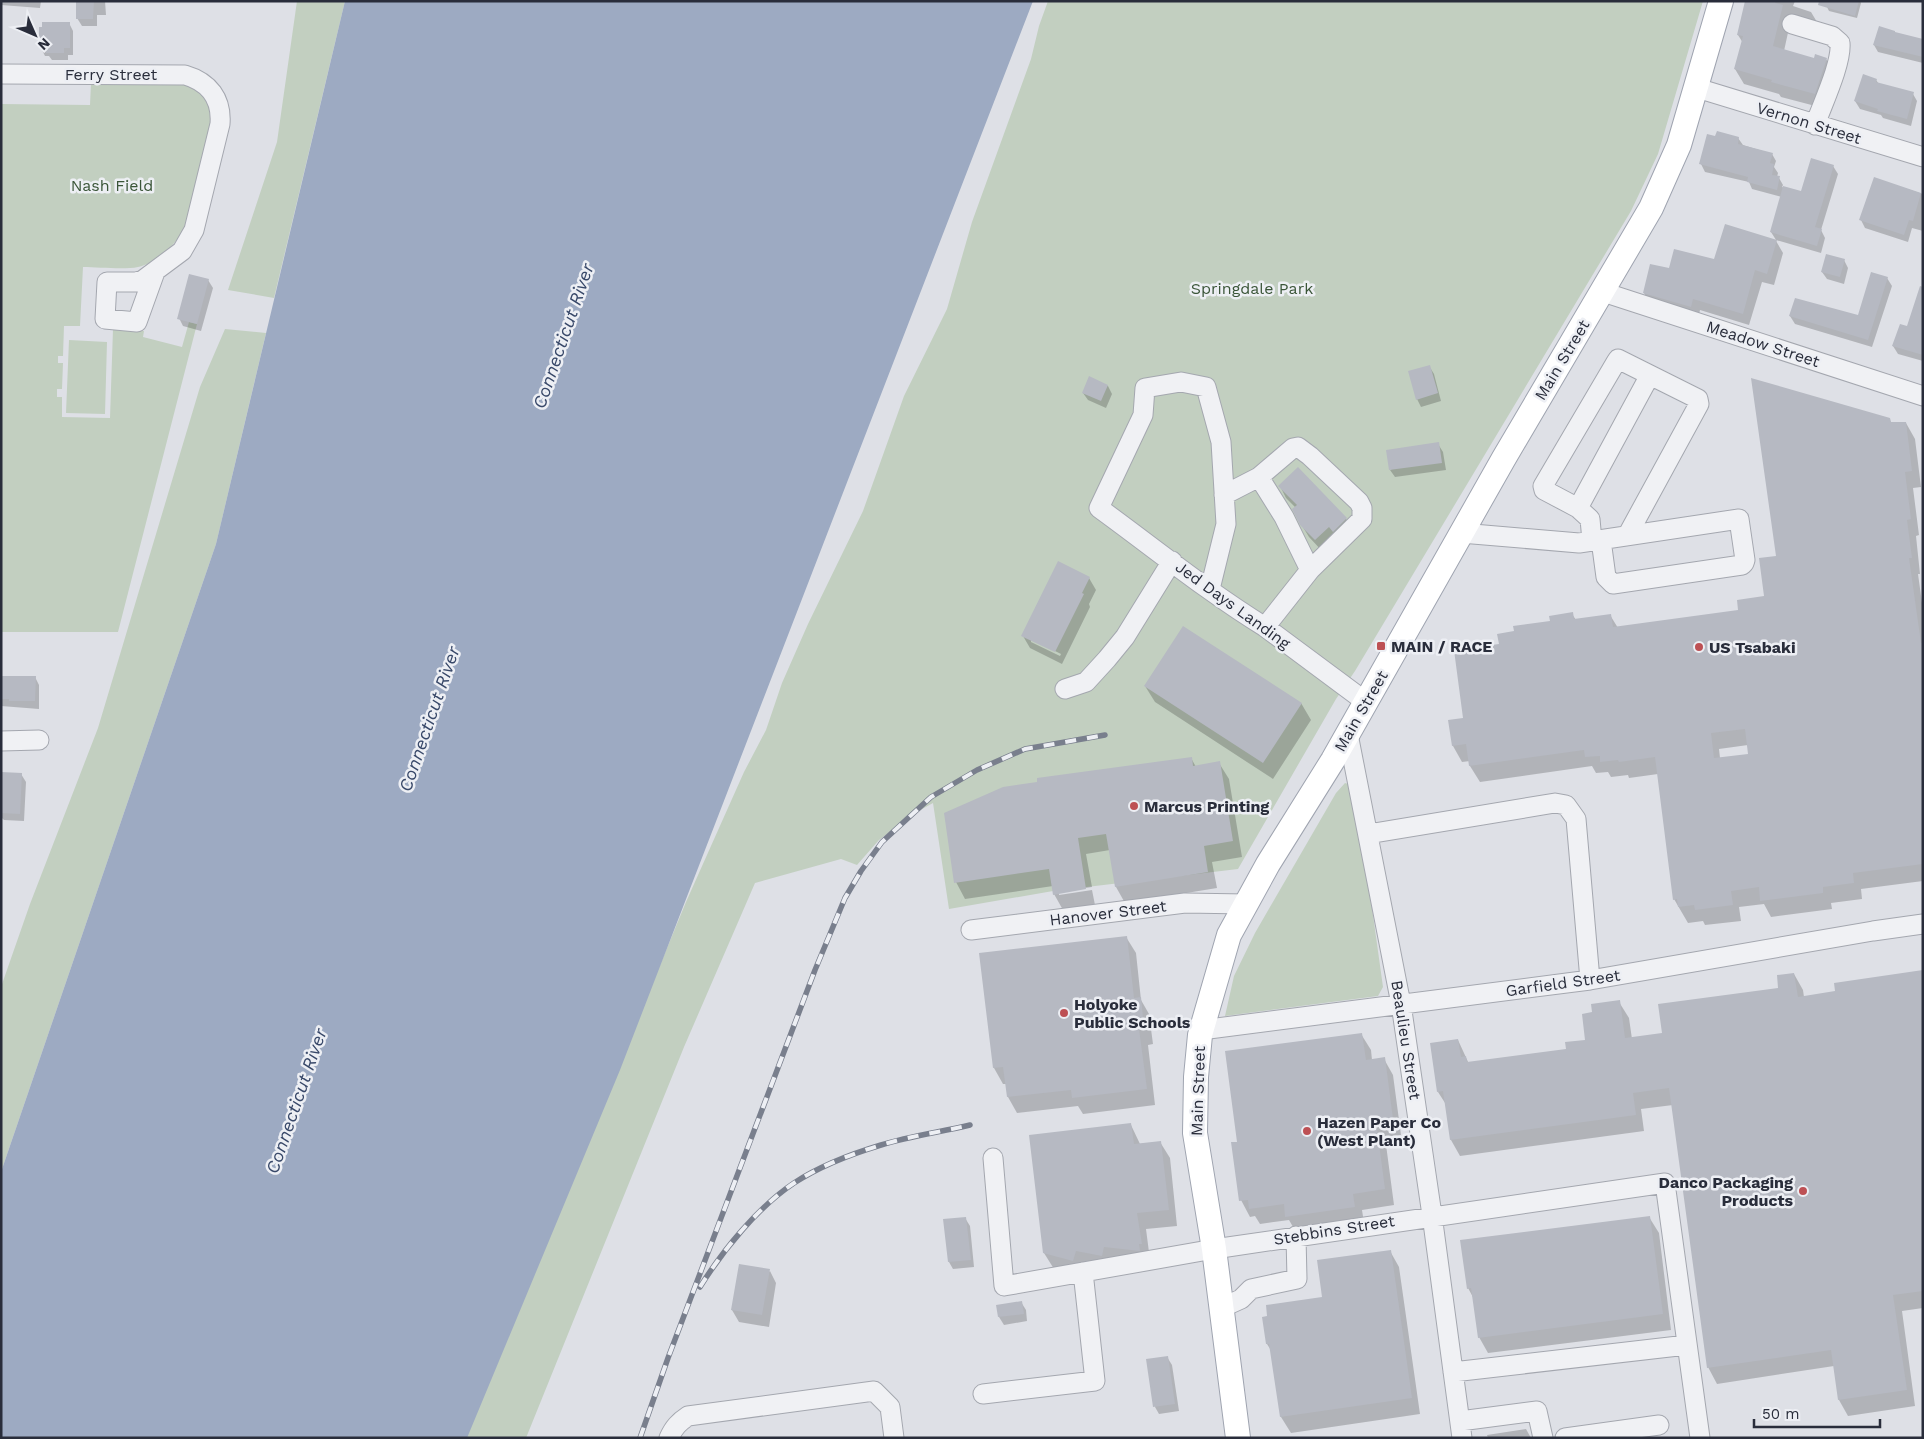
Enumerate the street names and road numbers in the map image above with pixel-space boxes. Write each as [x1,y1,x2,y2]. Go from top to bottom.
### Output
street label: Ferry Street [65,65,158,84]
street label: Vernon Street [1754,98,1864,148]
street label: Main Street [1531,316,1594,404]
street label: Meadow Street [1704,317,1822,371]
street label: Jed Days Landing [1172,557,1294,653]
street label: Main Street [1330,667,1392,755]
street label: Hanover Street [1049,896,1168,930]
street label: Garfield Street [1504,966,1622,1000]
street label: Beaulieu Street [1387,979,1425,1101]
street label: Main Street [1187,1045,1209,1137]
street label: Stebbins Street [1272,1211,1396,1249]

